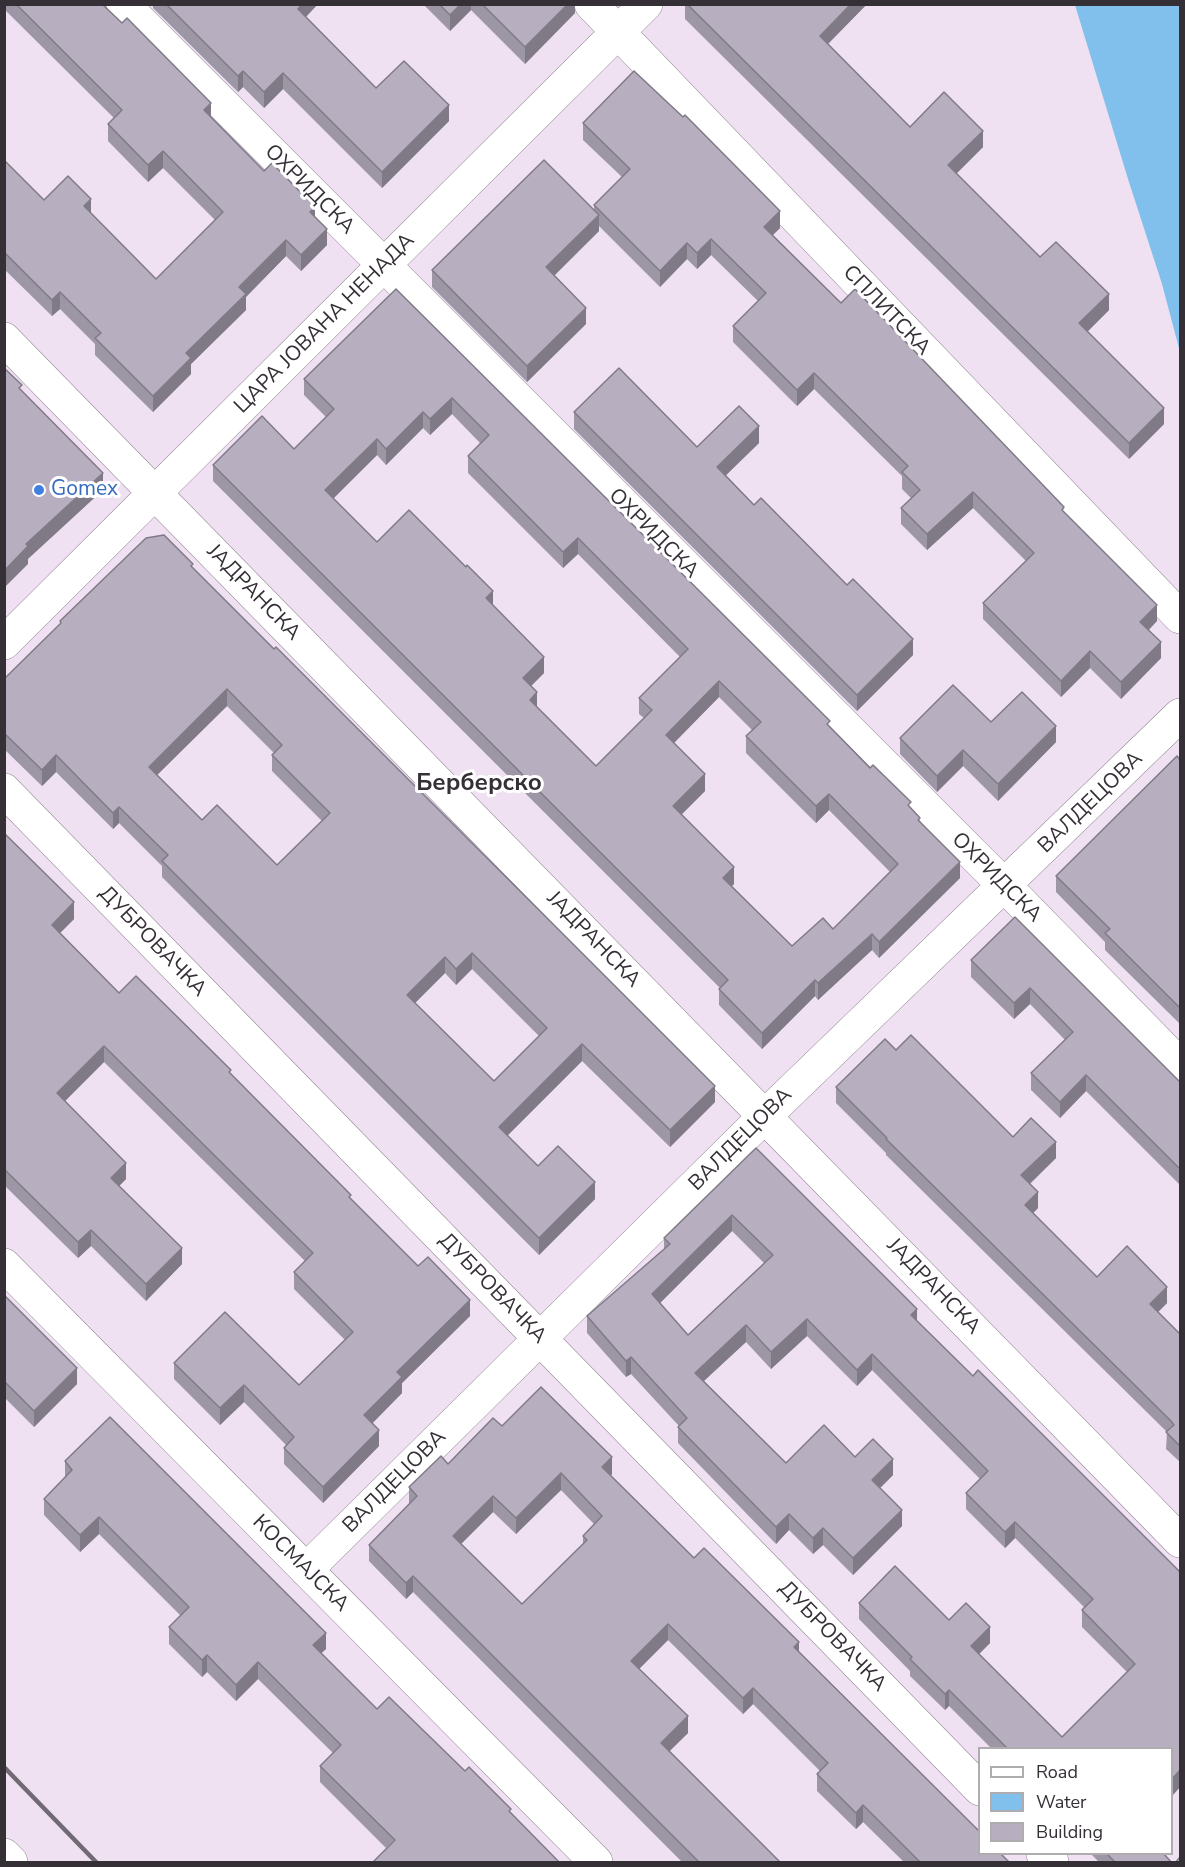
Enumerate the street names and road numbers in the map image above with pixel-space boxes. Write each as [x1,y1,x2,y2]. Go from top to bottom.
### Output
street label: ОХРИДСКА [259,140,359,240]
street label: ЦАРА ЈОВАНА НЕНАДА [230,229,420,419]
street label: СПЛИТСКА [837,261,935,361]
street label: ОХРИДСКА [603,484,703,584]
street label: ЈАДРАНСКА [201,540,305,646]
street label: ВАЛДЕЦОВА [1034,747,1148,859]
street label: ОХРИДСКА [946,828,1046,928]
street label: ДУБРОВАЧКА [93,881,211,1003]
street label: ЈАДРАНСКА [541,887,645,993]
street label: ВАЛДЕЦОВА [684,1083,798,1197]
street label: ДУБРОВАЧКА [433,1228,551,1350]
street label: ЈАДРАНСКА [881,1234,985,1340]
street label: ВАЛДЕЦОВА [338,1425,452,1539]
street label: КОСМАЈСКА [246,1510,354,1618]
street label: ДУБРОВАЧКА [773,1576,891,1698]

